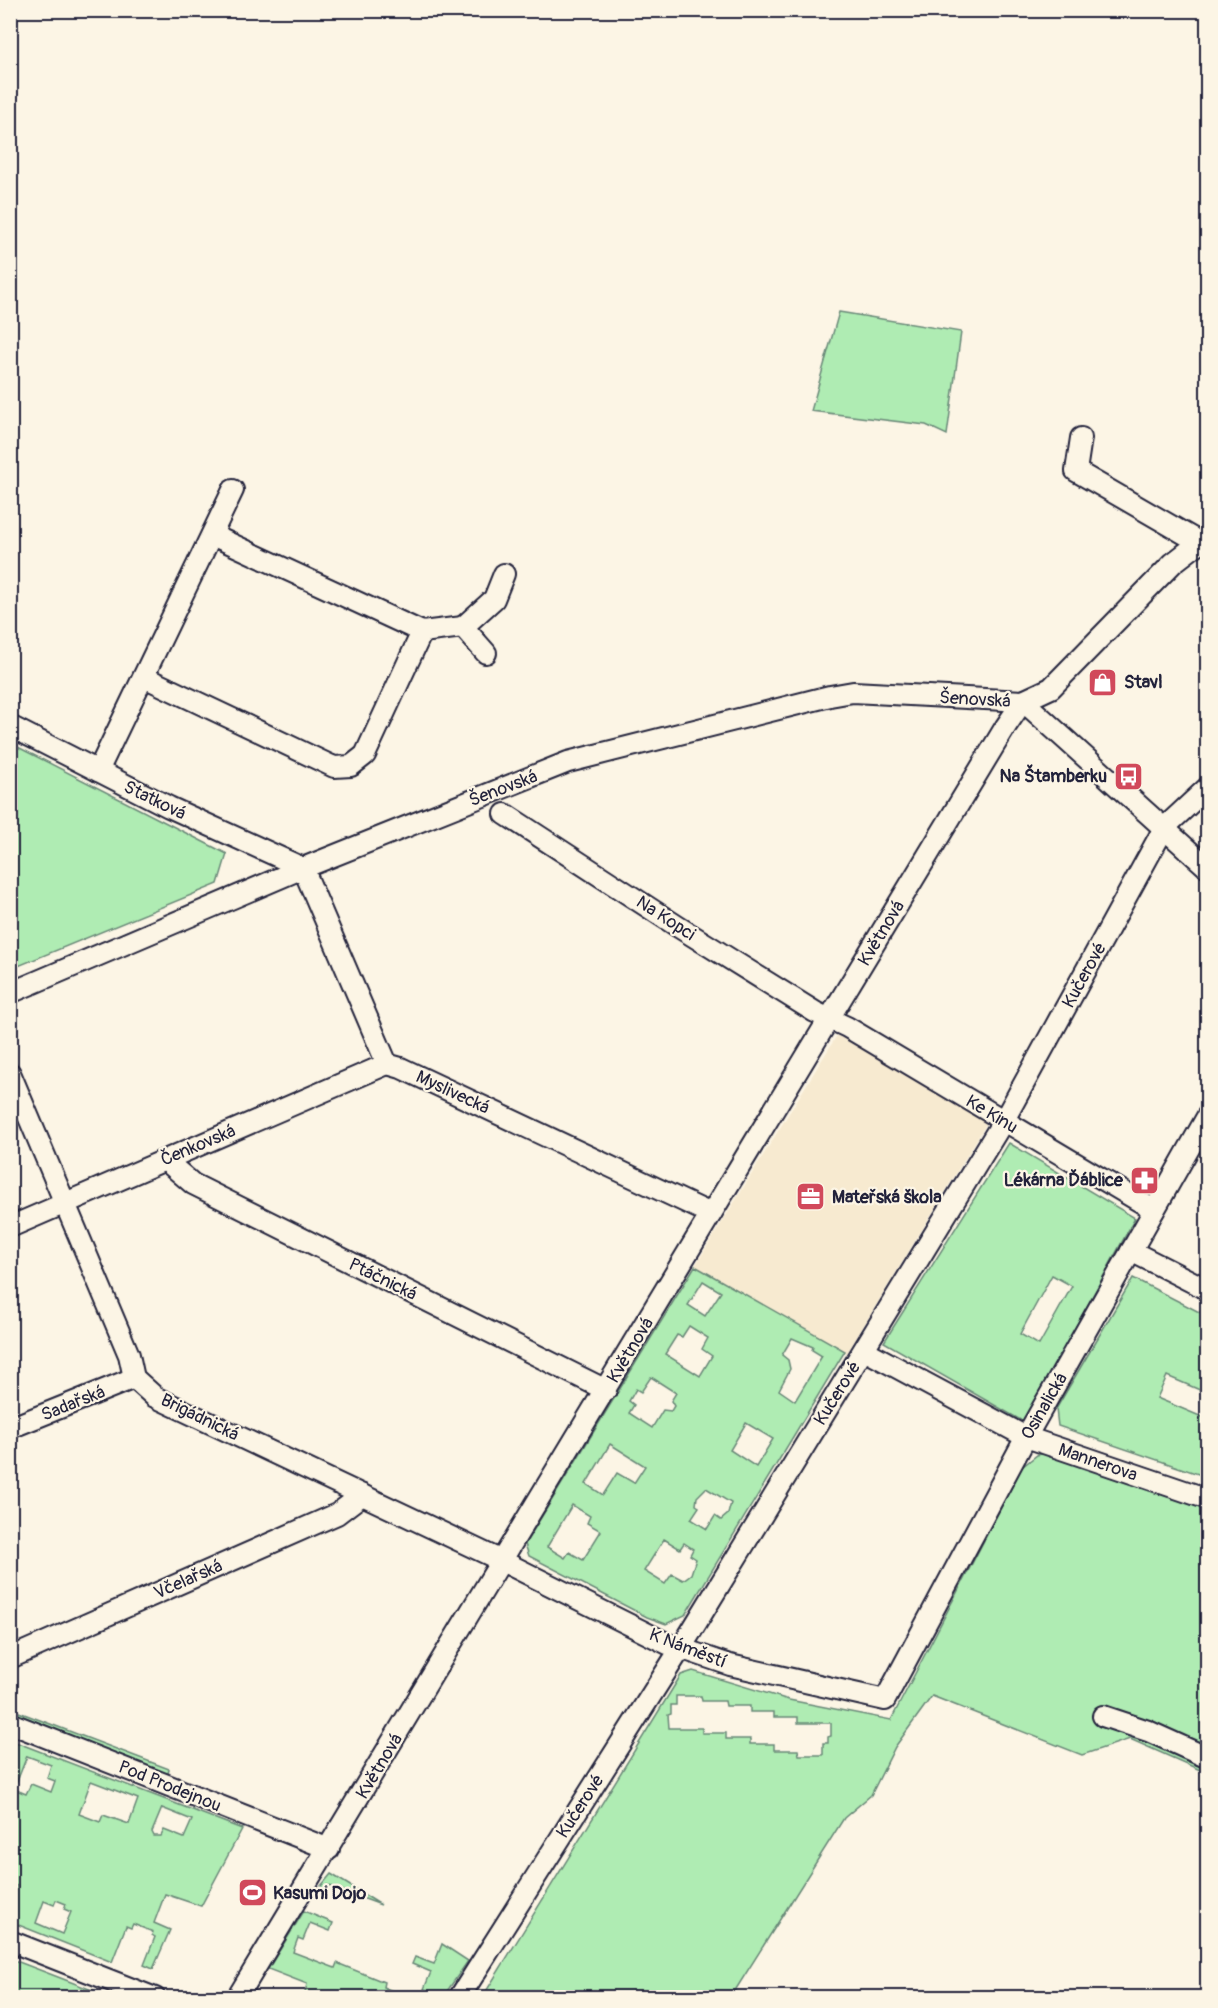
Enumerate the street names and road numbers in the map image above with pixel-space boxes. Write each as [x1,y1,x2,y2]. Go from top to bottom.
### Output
street label: Šenovská [939,685,1011,713]
street label: Šenovská [465,764,541,812]
street label: Statková [120,776,190,825]
street label: Na Kopci [632,891,700,946]
street label: Květnová [853,896,910,970]
street label: Kučerové [1057,938,1112,1012]
street label: Myslivecká [412,1065,493,1120]
street label: Ke Kinu [961,1090,1022,1139]
street label: Čenkovská [157,1119,239,1172]
street label: Ptáčnická [345,1253,421,1306]
street label: Květnová [602,1313,659,1387]
street label: Kučerové [809,1357,866,1430]
street label: Osinalická [1016,1369,1073,1444]
street label: Sadařská [38,1380,109,1427]
street label: Brigádnická [157,1389,243,1446]
street label: Mannerova [1055,1438,1140,1487]
street label: Včelařská [150,1554,226,1605]
street label: K Náměstí [646,1623,730,1674]
street label: Květnová [351,1729,408,1803]
street label: Pod Prodejnou [115,1755,225,1818]
street label: Kučerové [551,1770,610,1843]

